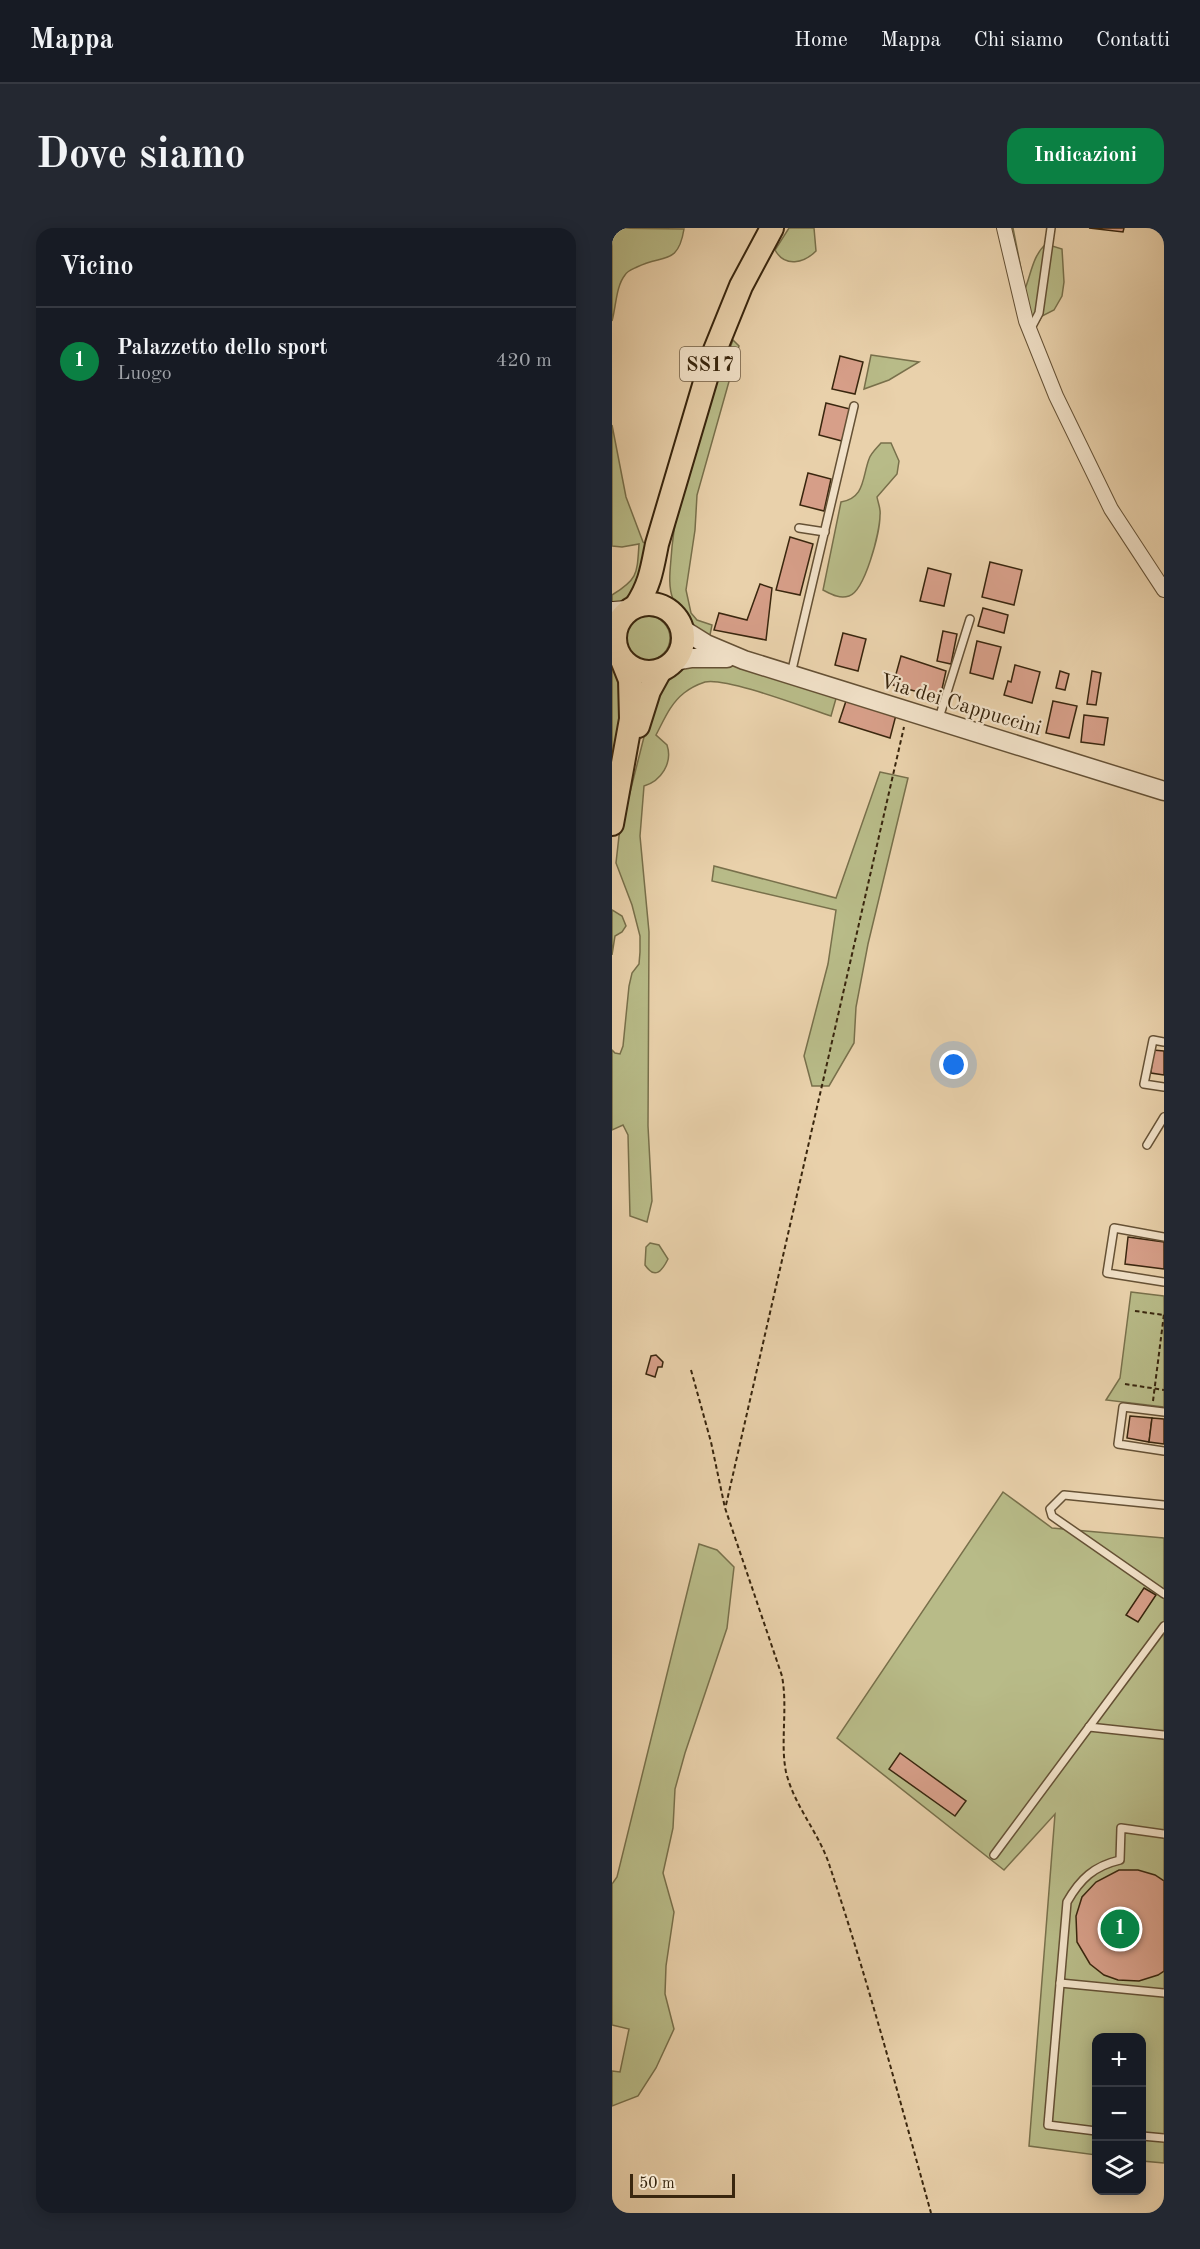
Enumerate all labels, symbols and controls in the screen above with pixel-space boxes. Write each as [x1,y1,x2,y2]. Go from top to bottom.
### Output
text: Mappa [30,27,114,55]
text: Home [794,30,848,51]
text: Mappa [881,30,941,51]
text: Chi siamo [974,30,1063,51]
text: Contatti [1096,30,1170,51]
button: Indicazioni [1007,128,1164,184]
text: Dove siamo [36,135,246,177]
text: Vicino [60,254,134,280]
text: Palazzetto dello sport [117,337,328,359]
road number: SS17 [680,347,740,381]
text: 1 [74,351,85,371]
text: 420 m [496,351,552,371]
text: Luogo [117,364,172,384]
street label: Via dei Cappuccini [877,671,1044,740]
your location [939,1050,968,1079]
pin: 1 [1100,1906,1140,1952]
map controls [1092,2033,1146,2195]
button: + [1092,2033,1146,2087]
button: − [1092,2087,1146,2141]
button: layers [1092,2141,1146,2195]
scale bar [630,2171,735,2198]
text: 50 m [639,2176,675,2192]

